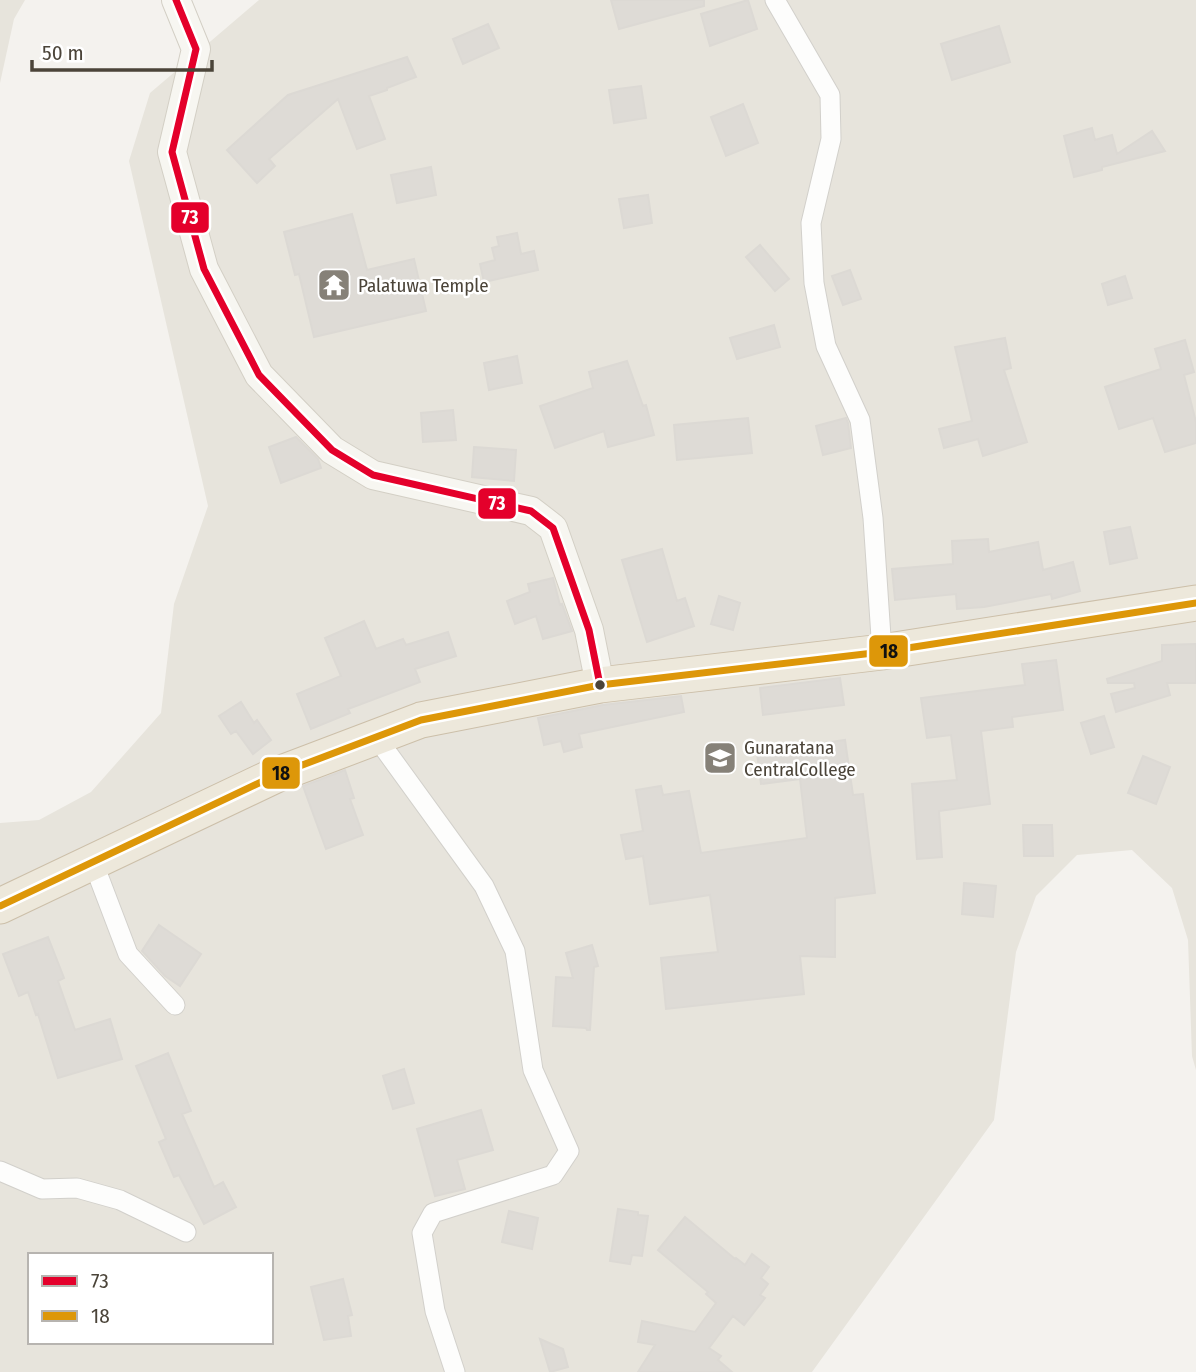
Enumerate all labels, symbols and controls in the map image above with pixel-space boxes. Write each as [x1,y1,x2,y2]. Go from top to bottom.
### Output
scale bar [32,28,212,72]
text: 50 m [42,40,84,66]
line badge: 73 [170,201,210,234]
text: 73 [181,206,199,229]
temple icon: Palatuwa Temple [315,266,353,304]
place label: Palatuwa Temple [358,274,489,297]
line badge: 73 [477,487,517,520]
text: 73 [488,492,506,515]
line badge: 18 [868,634,909,668]
text: 18 [880,640,898,663]
unlabelled marker [593,678,607,692]
place label: Gunaratana CentralCollege [744,736,856,781]
school or university icon: Gunaratana CentralCollege [701,739,739,777]
line badge: 18 [261,756,301,790]
text: 18 [272,762,290,785]
legend [28,1253,273,1344]
text: 73 [91,1268,109,1294]
text: 18 [91,1303,110,1329]

